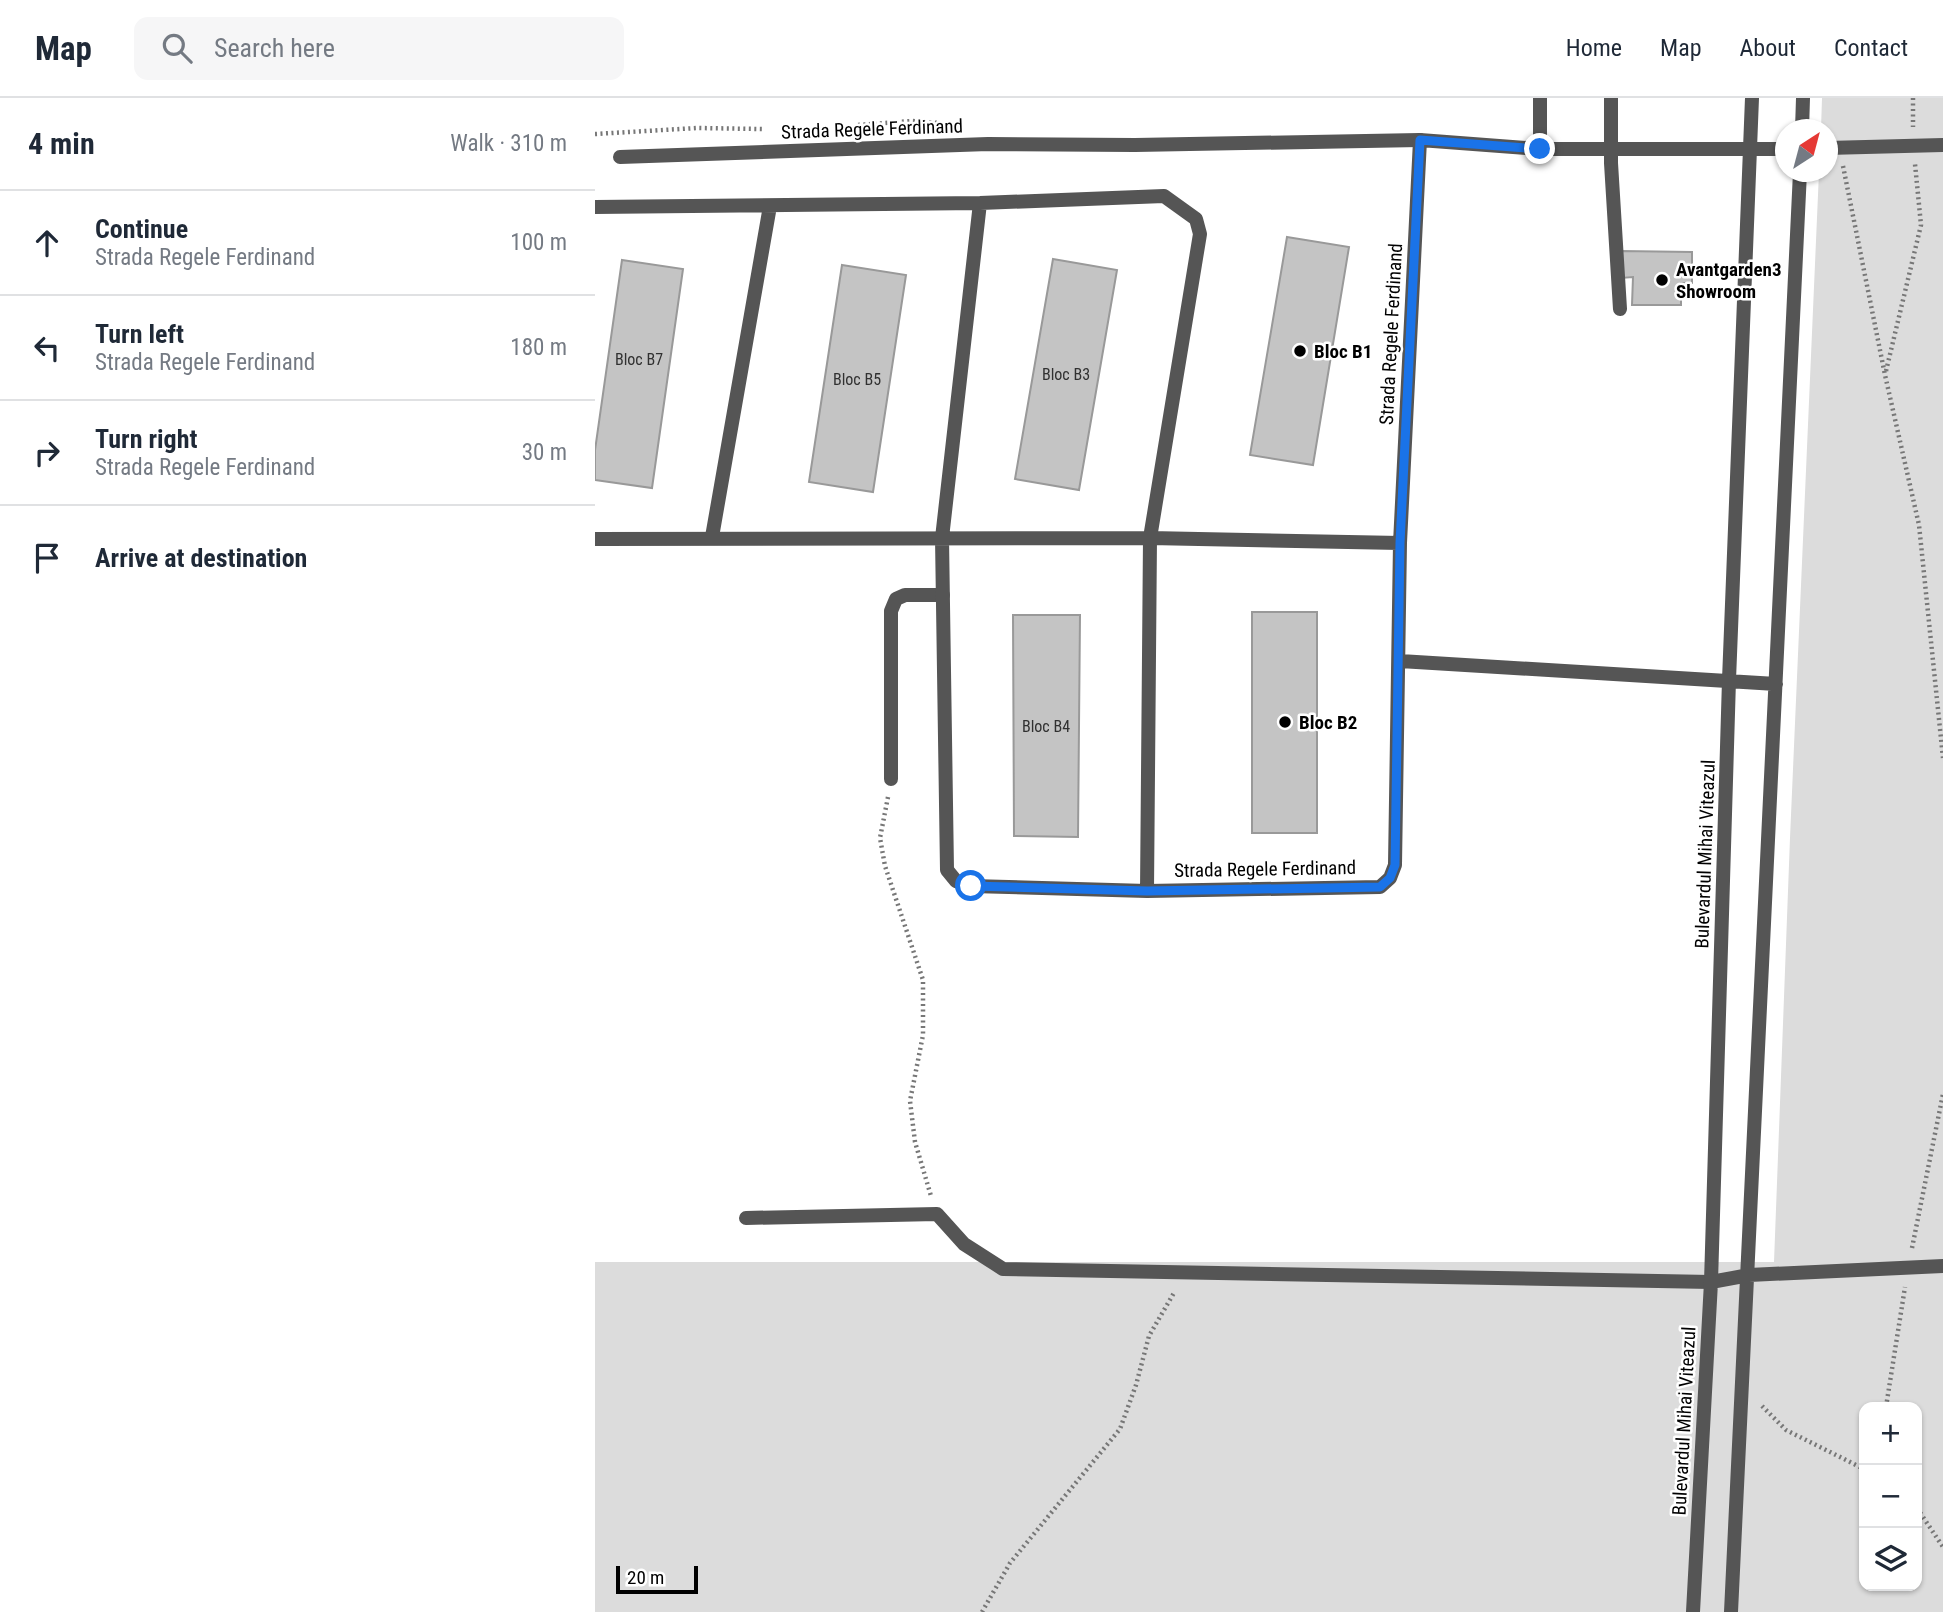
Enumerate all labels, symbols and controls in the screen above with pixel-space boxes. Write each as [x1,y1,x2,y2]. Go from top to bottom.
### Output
search box [134,17,624,80]
text: Map [35,29,92,68]
icon: search [158,29,196,67]
text: Search here [214,33,335,63]
text: Home [1566,34,1622,62]
text: Map [1660,34,1702,62]
text: About [1740,34,1796,62]
text: Contact [1834,34,1908,62]
street label: Strada Regele Ferdinand [781,114,963,144]
north arrow [1775,119,1838,182]
text: 4 min [28,126,95,161]
text: Walk · 310 m [450,130,567,157]
route end [1524,133,1555,164]
text: Continue [95,214,188,244]
icon: ahead [28,224,66,262]
text: 100 m [510,229,567,256]
street label: Strada Regele Ferdinand [1375,243,1407,425]
text: Strada Regele Ferdinand [95,244,315,271]
place label: Avantgarden3 Showroom [1676,258,1782,303]
marker: Avantgarden3 Showroom [1654,272,1670,288]
text: Turn left [95,319,184,349]
icon: left [28,329,66,367]
text: 180 m [510,334,567,361]
place label: Bloc B1 [1314,340,1372,363]
marker: Bloc B1 [1292,343,1308,359]
text: Strada Regele Ferdinand [95,349,315,376]
house number: Bloc B7 [615,350,663,369]
house number: Bloc B3 [1042,365,1090,384]
house number: Bloc B5 [833,370,881,389]
text: Turn right [95,424,197,454]
icon: right [28,434,66,472]
text: 30 m [522,439,567,466]
text: Strada Regele Ferdinand [95,454,315,481]
icon: arrive [28,539,66,577]
text: Arrive at destination [95,543,307,573]
place label: Bloc B2 [1299,711,1357,734]
marker: Bloc B2 [1277,714,1293,730]
house number: Bloc B4 [1022,717,1070,736]
street label: Bulevardul Mihai Viteazul [1690,759,1720,949]
street label: Strada Regele Ferdinand [1174,856,1356,882]
route start [955,870,986,901]
street label: Bulevardul Mihai Viteazul [1668,1326,1700,1516]
map controls [1859,1402,1922,1591]
button: + [1859,1402,1922,1465]
button: − [1859,1465,1922,1528]
button: layers [1859,1528,1922,1591]
scale bar [616,1563,698,1595]
text: 20 m [627,1566,664,1589]

